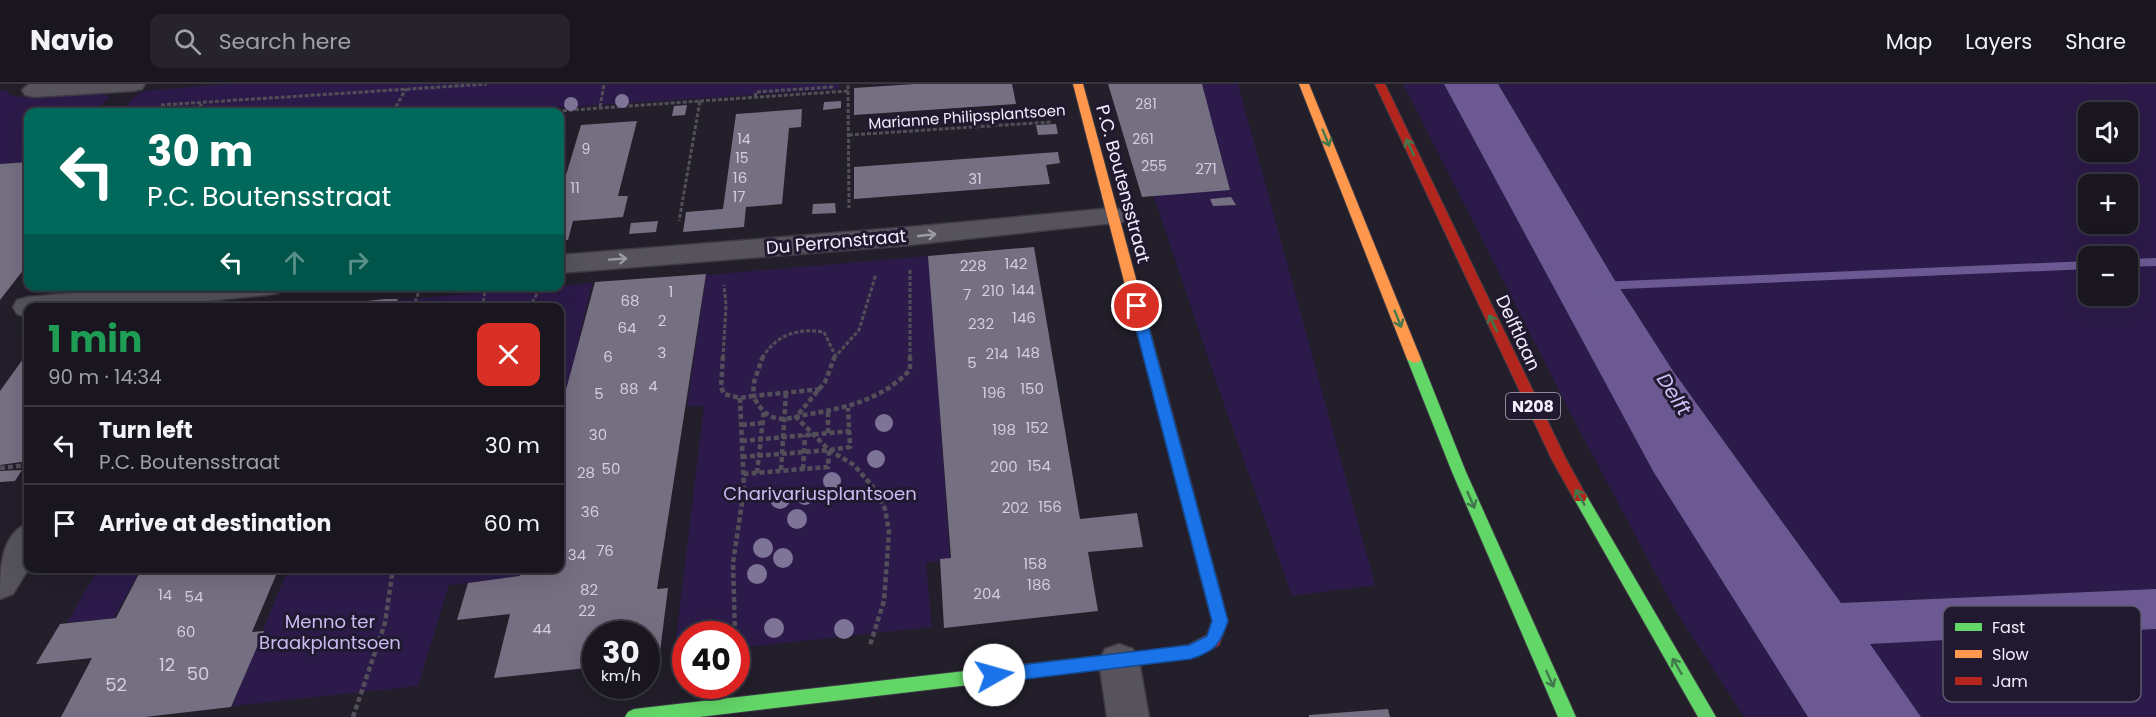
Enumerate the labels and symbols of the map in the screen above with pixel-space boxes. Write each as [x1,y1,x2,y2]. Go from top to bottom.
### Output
house number: 281 [1135,94,1157,114]
street label: Marianne Philipsplantsoen [868,99,1066,134]
street label: P.C. Boutensstraat [1090,102,1157,266]
house number: 14 [737,129,751,149]
house number: 261 [1132,129,1154,149]
one-way arrow [1321,129,1332,147]
one-way arrow [1403,138,1415,156]
house number: 9 [582,139,590,159]
house number: 15 [735,148,749,168]
house number: 255 [1141,156,1167,176]
house number: 271 [1195,158,1217,179]
house number: 16 [733,167,747,188]
house number: 31 [968,168,982,189]
house number: 11 [570,177,580,198]
house number: 17 [733,186,746,207]
street label: Du Perronstraat [765,223,907,260]
one-way arrow [917,229,936,240]
house number: 142 [1005,253,1027,274]
one-way arrow [607,254,627,265]
house number: 228 [960,255,986,276]
house number: 144 [1011,279,1035,300]
house number: 210 [982,280,1004,301]
pin [1111,280,1162,331]
house number: 1 [669,281,673,302]
house number: 7 [963,284,971,305]
house number: 68 [621,290,640,311]
street label: Delftlaan [1490,291,1547,375]
house number: 146 [1012,307,1036,328]
house number: 2 [658,310,666,331]
one-way arrow [1393,310,1404,328]
house number: 232 [968,313,994,334]
one-way arrow [1487,314,1499,332]
house number: 64 [618,317,636,338]
house number: 3 [658,342,666,363]
house number: 148 [1016,342,1040,363]
house number: 214 [986,343,1008,364]
house number: 6 [603,346,613,367]
house number: 5 [967,352,977,373]
water label: Delft [1650,367,1698,421]
house number: 4 [648,375,658,396]
house number: 88 [620,378,638,399]
house number: 150 [1020,378,1044,399]
house number: 196 [982,382,1006,403]
house number: 5 [594,383,604,404]
road number: N208 [1506,393,1560,419]
house number: 152 [1026,417,1048,438]
house number: 198 [992,419,1016,440]
house number: 30 [589,424,607,445]
house number: 154 [1027,455,1051,476]
house number: 200 [990,456,1018,477]
house number: 50 [602,458,620,479]
house number: 28 [577,462,595,483]
park label: Charivariusplantsoen [723,481,917,506]
one-way arrow [1574,489,1586,506]
one-way arrow [1467,491,1478,509]
house number: 156 [1038,496,1062,517]
house number: 202 [1002,497,1028,518]
house number: 36 [581,501,599,522]
house number: 76 [596,540,614,561]
house number: 34 [568,544,586,565]
house number: 158 [1023,553,1047,574]
house number: 186 [1027,574,1051,595]
house number: 82 [580,579,598,600]
house number: 204 [973,583,1001,604]
house number: 14 [158,584,172,605]
house number: 54 [185,586,203,607]
house number: 22 [578,600,596,621]
legend [1943,606,2141,702]
park label: Menno ter Braakplantsoen [259,609,401,655]
text: Fast [1992,616,2025,639]
house number: 44 [533,618,551,639]
house number: 60 [177,621,195,642]
speed limit sign: 40 [672,621,750,699]
position arrow [962,643,1026,707]
text: Slow [1992,643,2029,666]
house number: 12 [159,652,175,677]
one-way arrow [1671,658,1683,675]
house number: 50 [187,661,209,686]
one-way arrow [1545,669,1556,687]
text: Jam [1992,670,2028,693]
house number: 52 [105,672,127,697]

